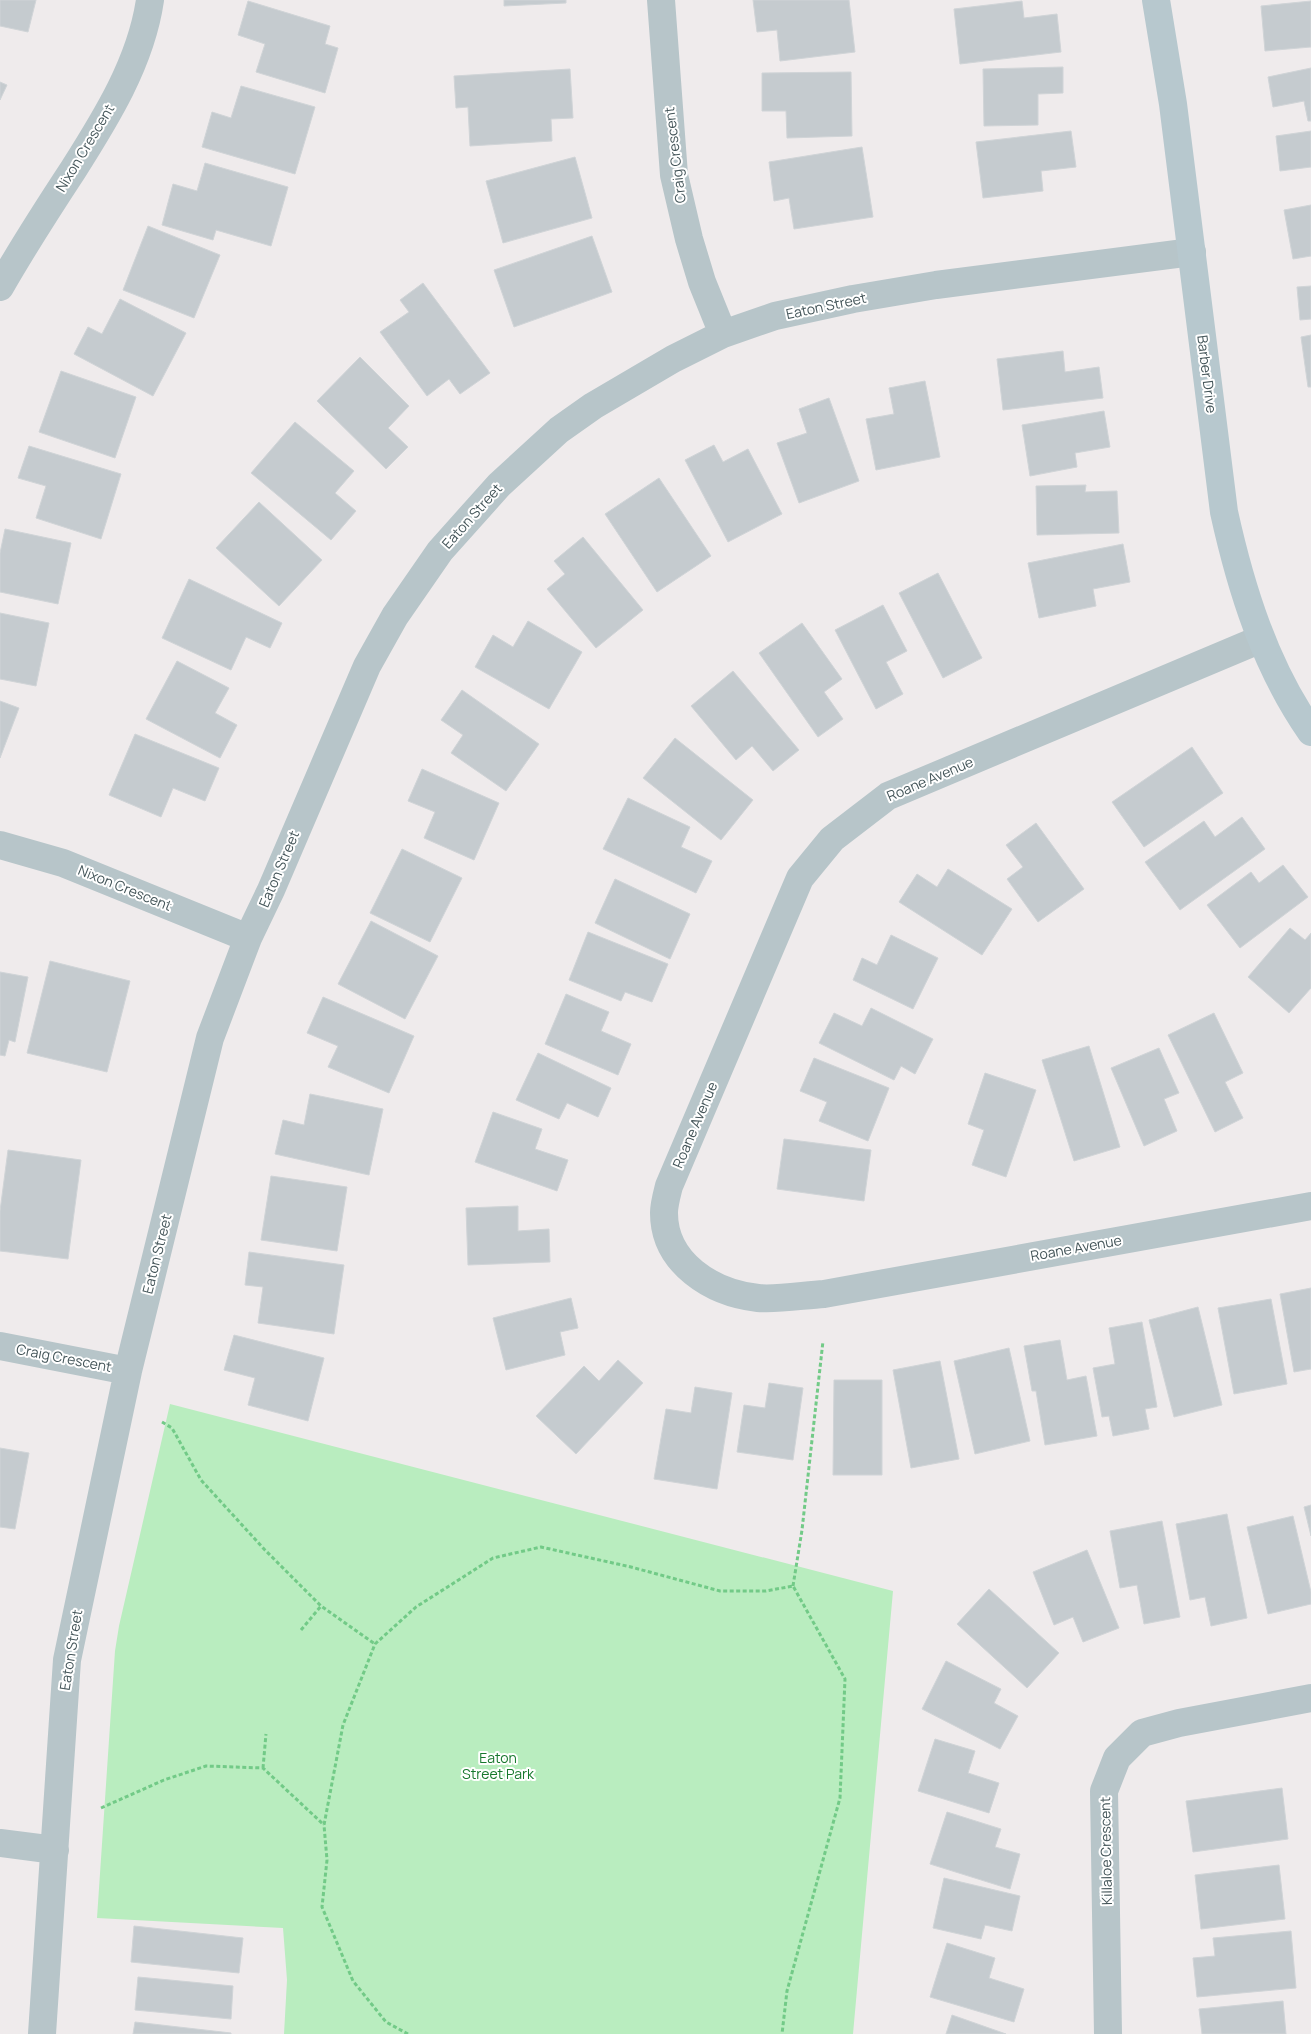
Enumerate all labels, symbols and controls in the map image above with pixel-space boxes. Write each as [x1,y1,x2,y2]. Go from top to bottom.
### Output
street label: Nixon Crescent [51,100,118,195]
street label: Craig Crescent [659,105,690,204]
street label: Eaton Street [784,288,868,323]
street label: Barber Drive [1193,334,1222,414]
street label: Eaton Street [437,479,506,552]
street label: Roane Avenue [884,752,976,805]
street label: Eaton Street [254,827,303,910]
street label: Nixon Crescent [76,860,175,915]
street label: Roane Avenue [668,1079,721,1171]
street label: Eaton Street [137,1212,176,1296]
street label: Roane Avenue [1029,1230,1123,1265]
street label: Craig Crescent [15,1339,114,1376]
street label: Eaton Street [55,1608,86,1692]
park label: Eaton Street Park [462,1748,535,1783]
street label: Killaloe Crescent [1095,1796,1116,1905]

